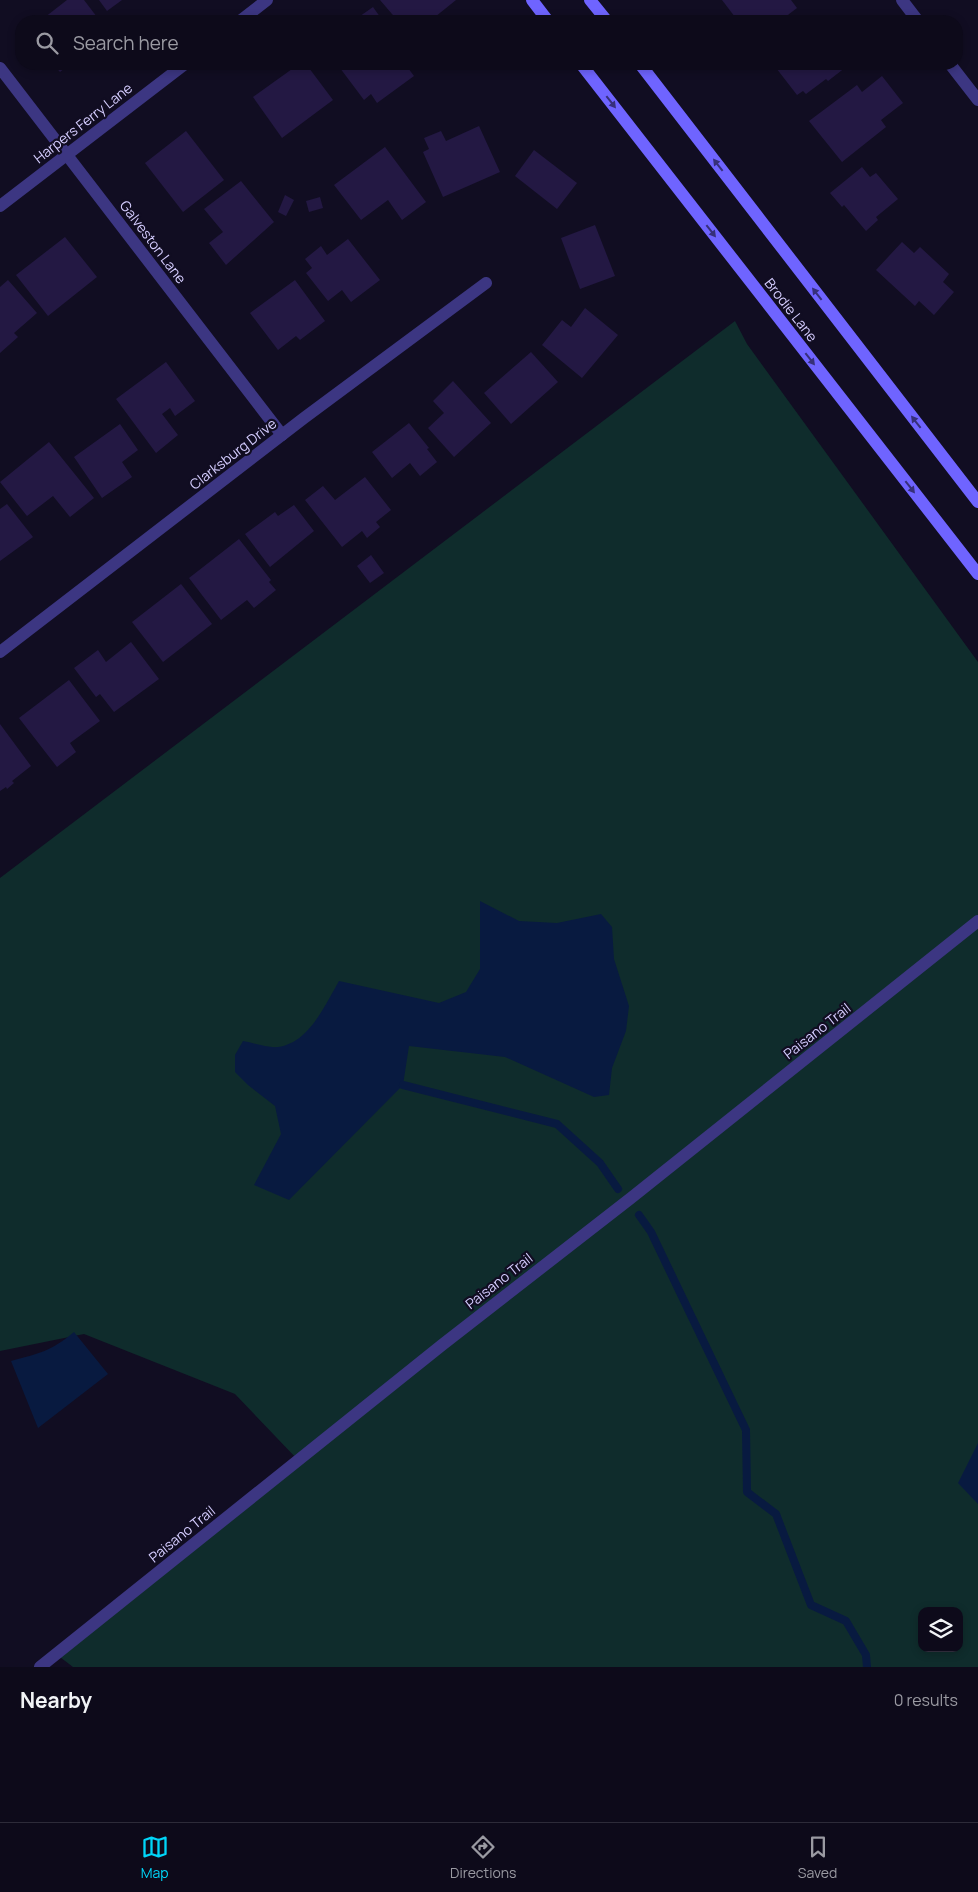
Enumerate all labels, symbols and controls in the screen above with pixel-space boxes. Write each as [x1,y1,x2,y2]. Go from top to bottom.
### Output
search box [15,15,963,70]
icon: search [33,29,61,57]
text: Search here [73,30,179,56]
street label: Harpers Ferry Lane [29,78,136,167]
one-way arrow [606,95,616,109]
one-way arrow [712,159,723,172]
street label: Galveston Lane [116,196,191,287]
one-way arrow [705,224,716,237]
street label: Brodie Lane [761,274,822,345]
one-way arrow [812,287,822,300]
one-way arrow [805,352,816,365]
street label: Clarksburg Drive [185,414,280,494]
one-way arrow [911,416,922,429]
one-way arrow [905,480,916,493]
street label: Paisano Trail [779,998,854,1063]
street label: Paisano Trail [461,1248,536,1313]
street label: Paisano Trail [144,1501,219,1566]
map controls [918,1607,963,1652]
button: layers [918,1607,963,1652]
text: Nearby [20,1686,92,1714]
text: 0 results [894,1689,958,1711]
tab: Map [141,1833,169,1882]
tab: Directions [450,1833,516,1882]
tab: Saved [798,1833,837,1882]

